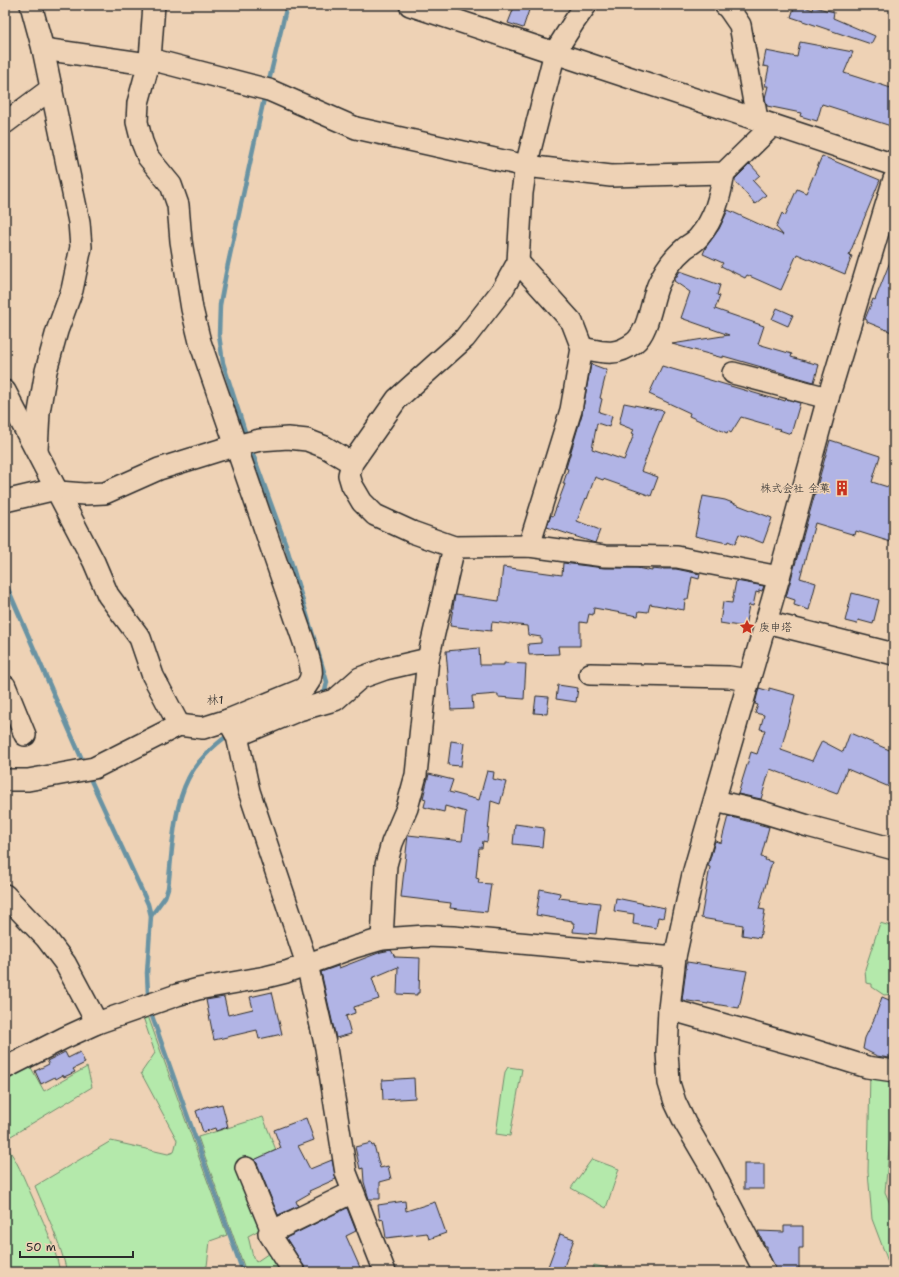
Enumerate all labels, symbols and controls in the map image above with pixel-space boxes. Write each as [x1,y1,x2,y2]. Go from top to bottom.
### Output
building icon: 株式会社 全菓 [833,479,851,497]
place label: 株式会社 全菓 [760,481,830,496]
place icon: 庚申塔 [738,618,756,636]
place label: 庚申塔 [759,620,792,635]
district label: 林1 [206,692,224,708]
scale bar [20,1233,133,1259]
text: 50 m [26,1239,56,1255]

